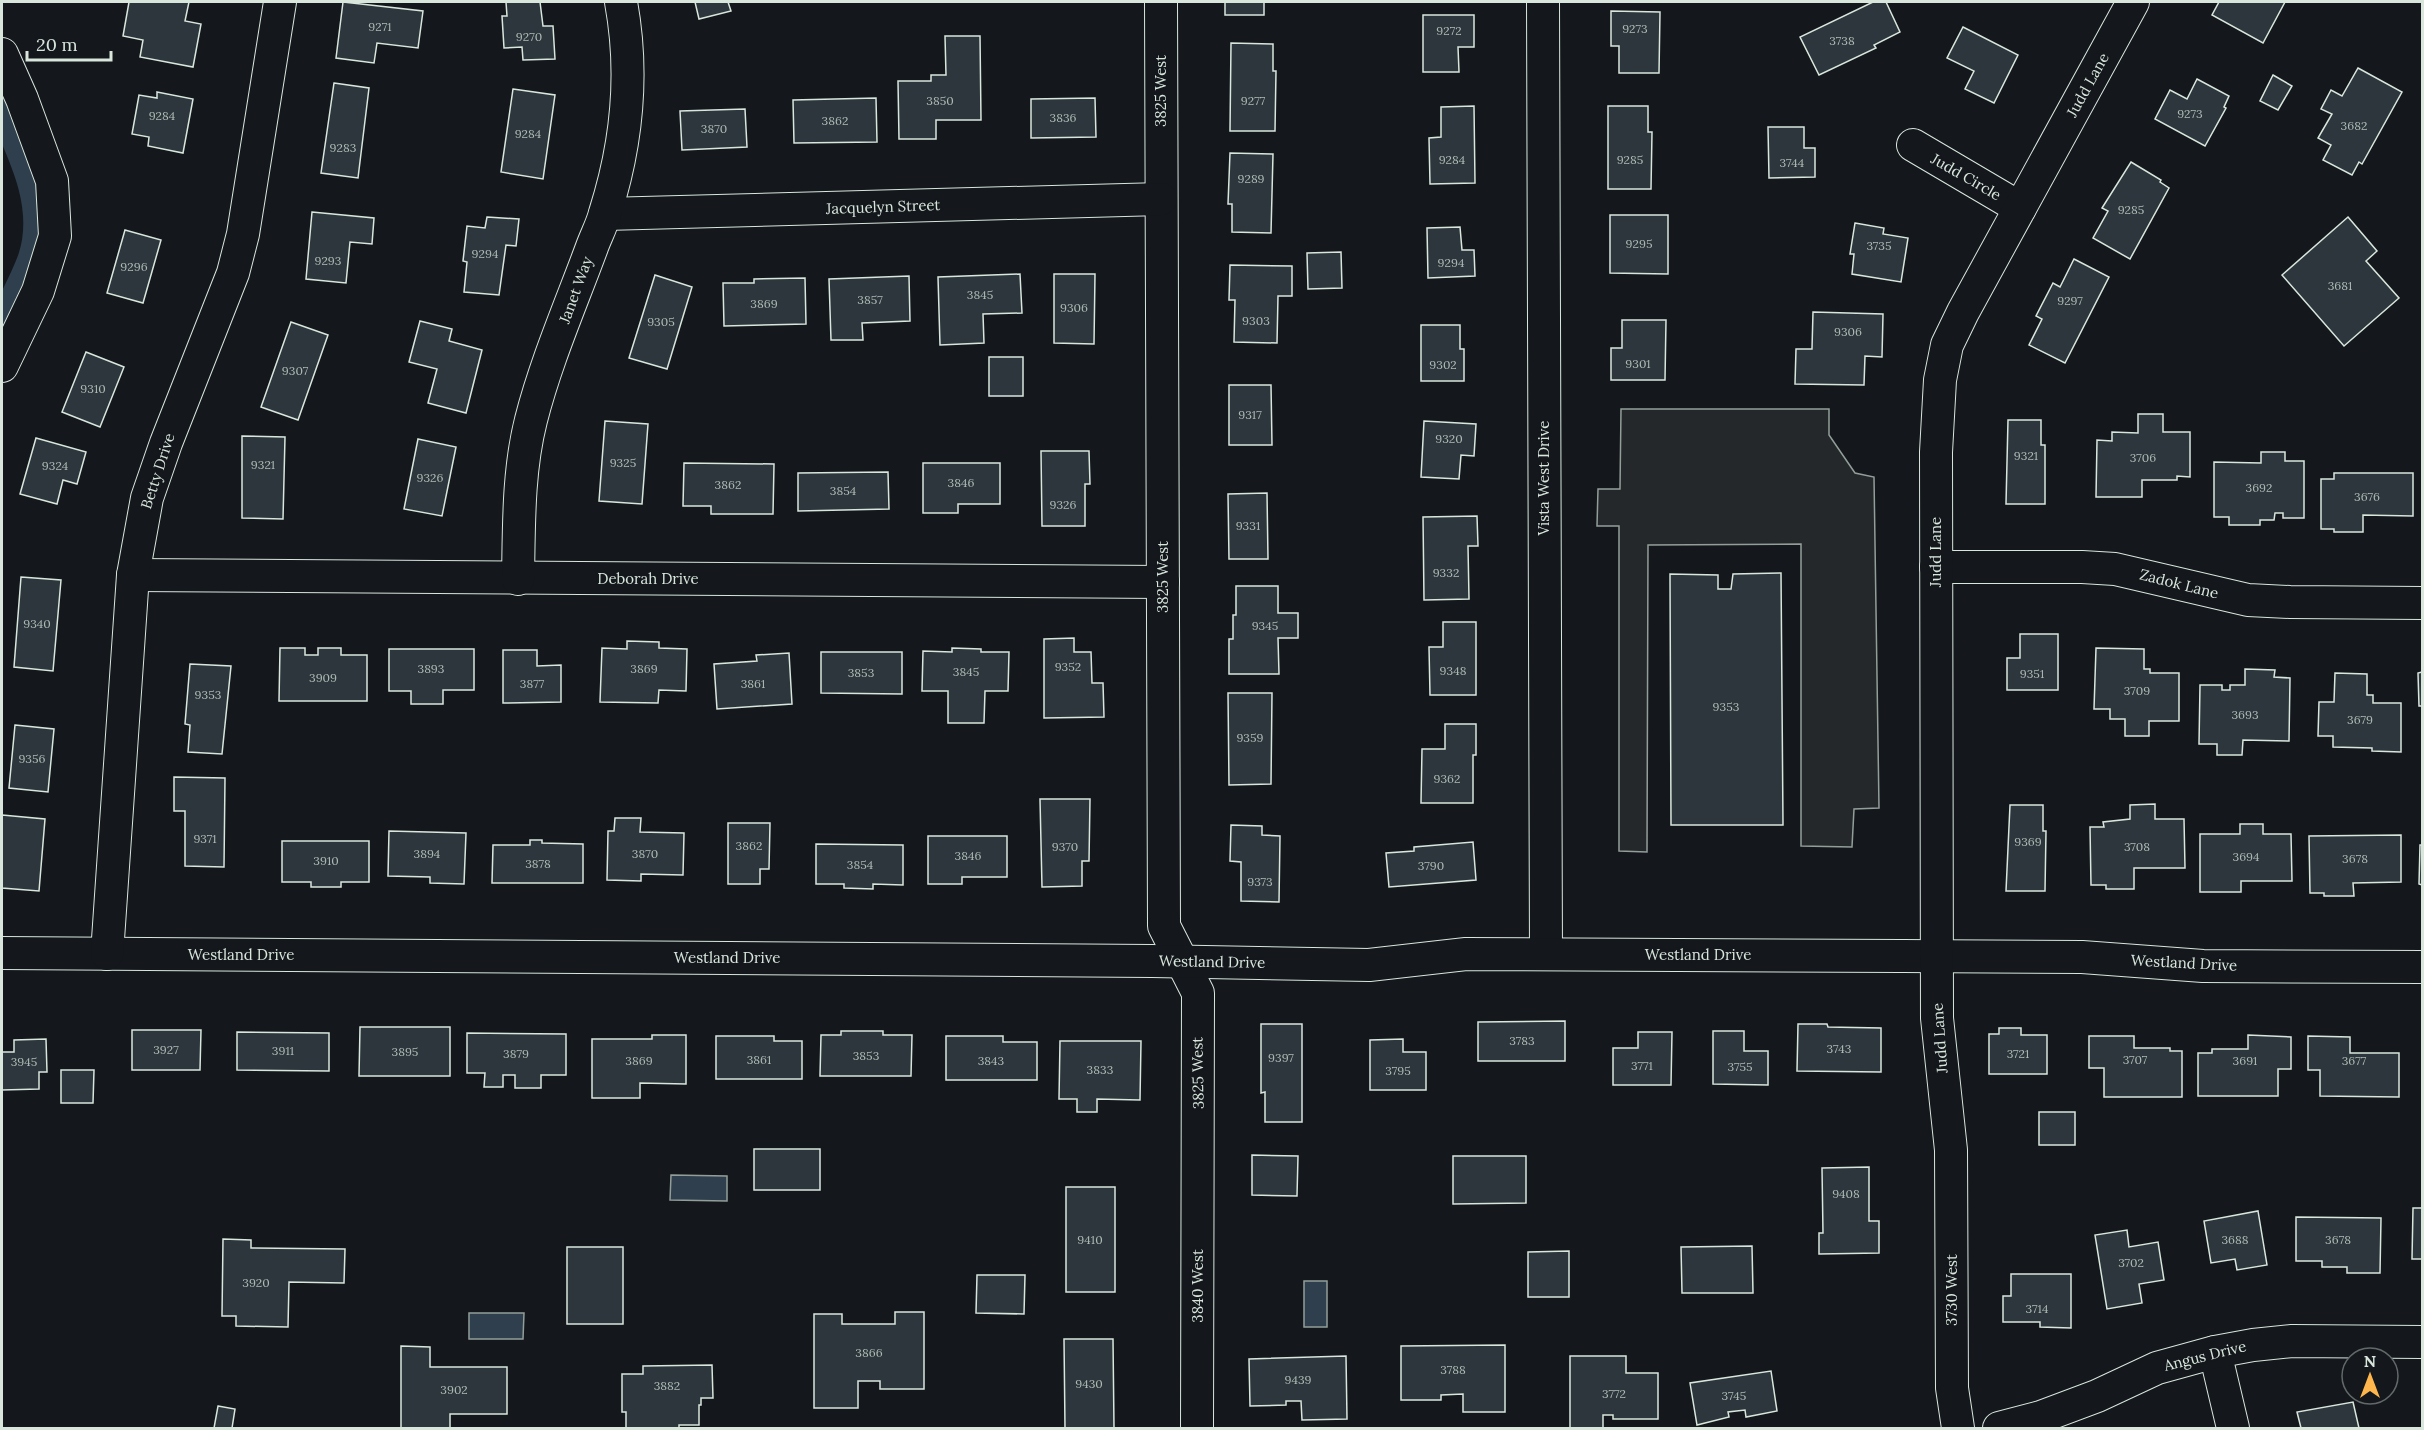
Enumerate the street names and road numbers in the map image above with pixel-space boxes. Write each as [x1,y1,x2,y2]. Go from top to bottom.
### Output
street label: Judd Lane [2062,49,2113,121]
street label: 3825 West [1151,55,1170,127]
street label: Judd Circle [1927,148,2005,204]
street label: Jacquelyn Street [825,195,941,218]
street label: Janet Way [554,254,596,327]
street label: Vista West Drive [1534,421,1553,536]
street label: Betty Drive [136,431,179,511]
street label: Judd Lane [1926,517,1945,588]
street label: 3825 West [1153,541,1172,613]
street label: Zadok Lane [2138,565,2221,602]
street label: Deborah Drive [597,569,699,588]
street label: Westland Drive [188,945,294,964]
street label: Westland Drive [1645,945,1751,964]
street label: Westland Drive [674,948,780,967]
street label: Westland Drive [2130,950,2238,975]
street label: Westland Drive [1159,951,1265,972]
street label: Judd Lane [1928,1002,1952,1075]
street label: 3825 West [1187,1037,1208,1109]
street label: 3840 West [1188,1249,1207,1323]
street label: 3730 West [1942,1254,1961,1326]
street label: Angus Drive [2161,1336,2248,1375]

